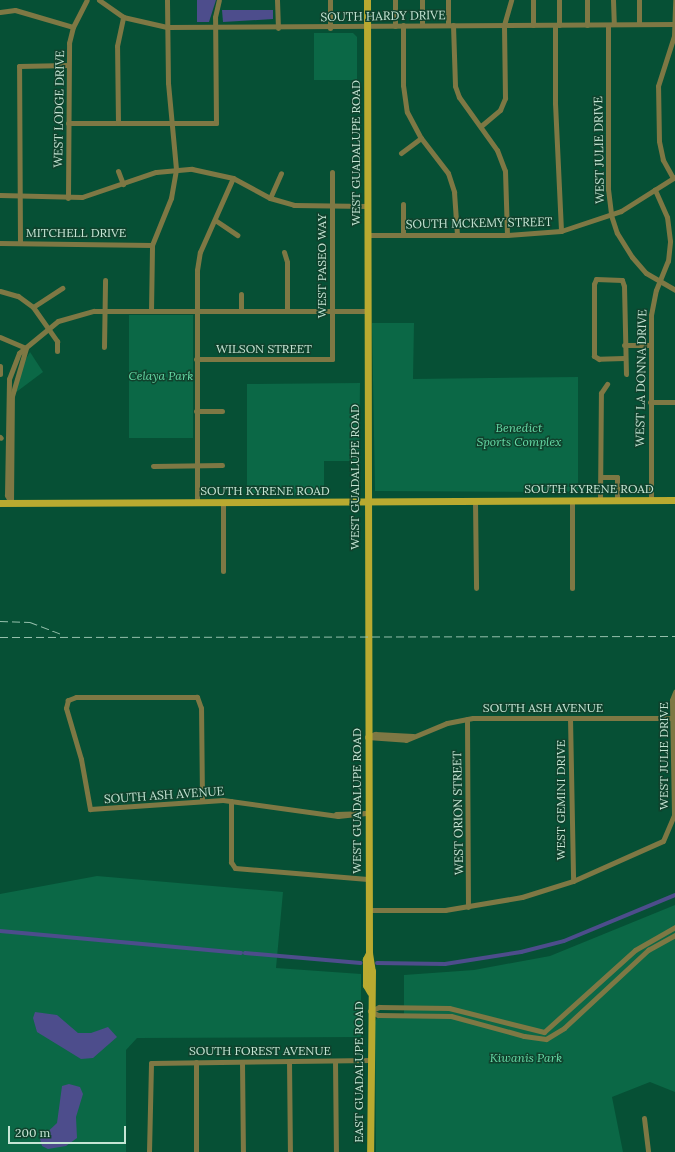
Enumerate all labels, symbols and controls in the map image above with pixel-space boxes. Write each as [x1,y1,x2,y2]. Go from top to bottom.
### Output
street label: SOUTH HARDY DRIVE [320,8,446,24]
street label: WEST LODGE DRIVE [51,50,67,168]
street label: WEST GUADALUPE ROAD [349,80,363,226]
street label: WEST JULIE DRIVE [591,96,607,204]
street label: WEST PASEO WAY [315,214,329,318]
street label: SOUTH MCKEMY STREET [405,215,553,231]
street label: MITCHELL DRIVE [26,226,126,240]
street label: WEST LA DONNA DRIVE [633,309,649,447]
street label: WILSON STREET [216,342,312,356]
park label: Celaya Park [129,369,193,383]
street label: WEST GUADALUPE ROAD [348,404,362,550]
park label: Benedict Sports Complex [476,421,562,449]
street label: SOUTH KYRENE ROAD [524,482,654,496]
street label: SOUTH KYRENE ROAD [200,484,330,498]
street label: SOUTH ASH AVENUE [483,701,603,715]
street label: WEST JULIE DRIVE [657,702,671,810]
street label: WEST GUADALUPE ROAD [350,728,364,874]
street label: WEST GEMINI DRIVE [554,740,568,860]
street label: WEST ORION STREET [450,751,466,875]
street label: SOUTH ASH AVENUE [103,784,225,806]
street label: EAST GUADALUPE ROAD [352,1001,366,1143]
street label: SOUTH FOREST AVENUE [189,1044,331,1058]
park label: Kiwanis Park [490,1051,562,1065]
scale bar [10,1118,128,1144]
text: 200 m [15,1125,50,1140]

